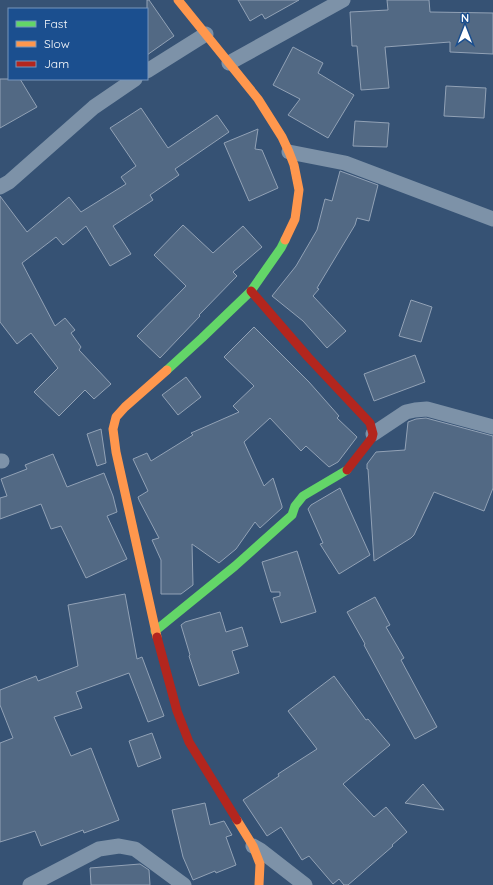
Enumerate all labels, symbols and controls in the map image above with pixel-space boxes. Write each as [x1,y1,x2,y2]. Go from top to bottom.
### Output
legend [8,8,148,80]
north arrow [445,8,485,48]
text: N [461,11,469,25]
text: Fast [44,16,68,31]
text: Slow [44,36,70,51]
text: Jam [44,56,69,71]

